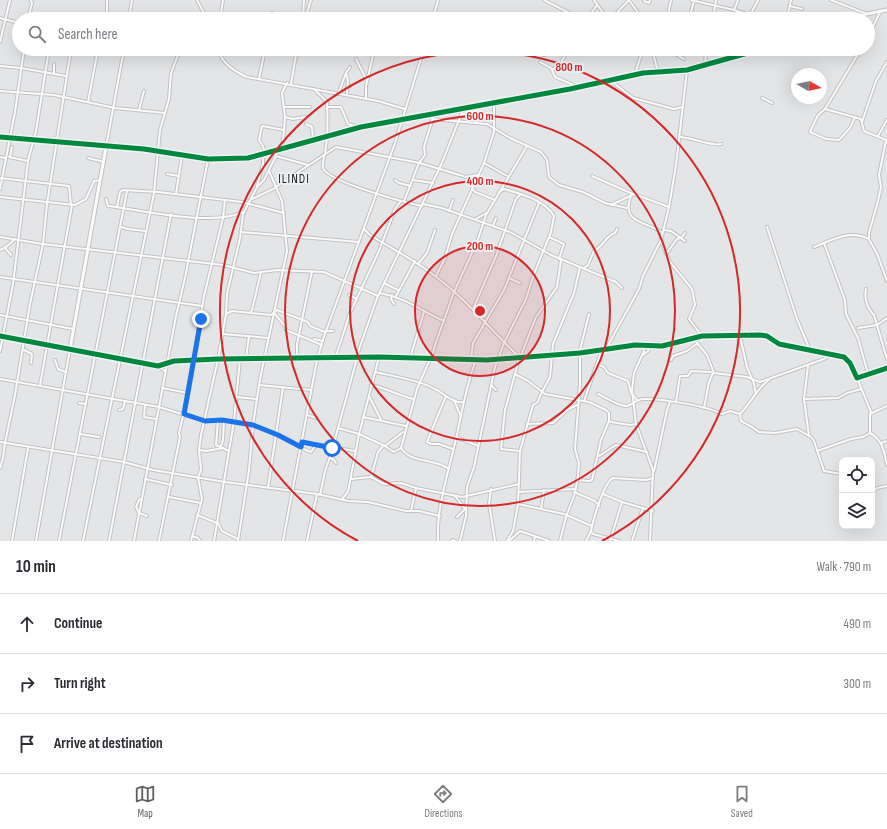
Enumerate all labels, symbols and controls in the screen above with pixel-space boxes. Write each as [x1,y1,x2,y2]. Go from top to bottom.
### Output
search box [12,12,875,56]
icon: search [26,23,48,45]
text: Search here [58,25,118,44]
text: 800 m [556,60,582,75]
north arrow [791,68,827,104]
text: 600 m [467,109,493,124]
district label: ILINDI [278,171,310,187]
text: 400 m [467,174,493,189]
text: 200 m [467,239,493,254]
centre of rings [473,304,487,318]
route end [192,310,210,328]
route start [323,439,341,457]
map controls [839,457,875,529]
button: locate [839,457,875,493]
button: layers [839,493,875,529]
text: 10 min [16,557,56,577]
text: Walk · 790 m [817,559,871,575]
icon: ahead [16,613,38,635]
text: Continue [54,614,103,633]
text: 490 m [844,616,871,632]
icon: right [16,673,38,695]
text: Turn right [54,674,106,693]
text: 300 m [844,676,871,692]
icon: arrive [16,733,38,755]
text: Arrive at destination [54,734,163,753]
tab: Map [134,783,156,820]
tab: Directions [425,783,462,820]
tab: Saved [731,783,753,820]

